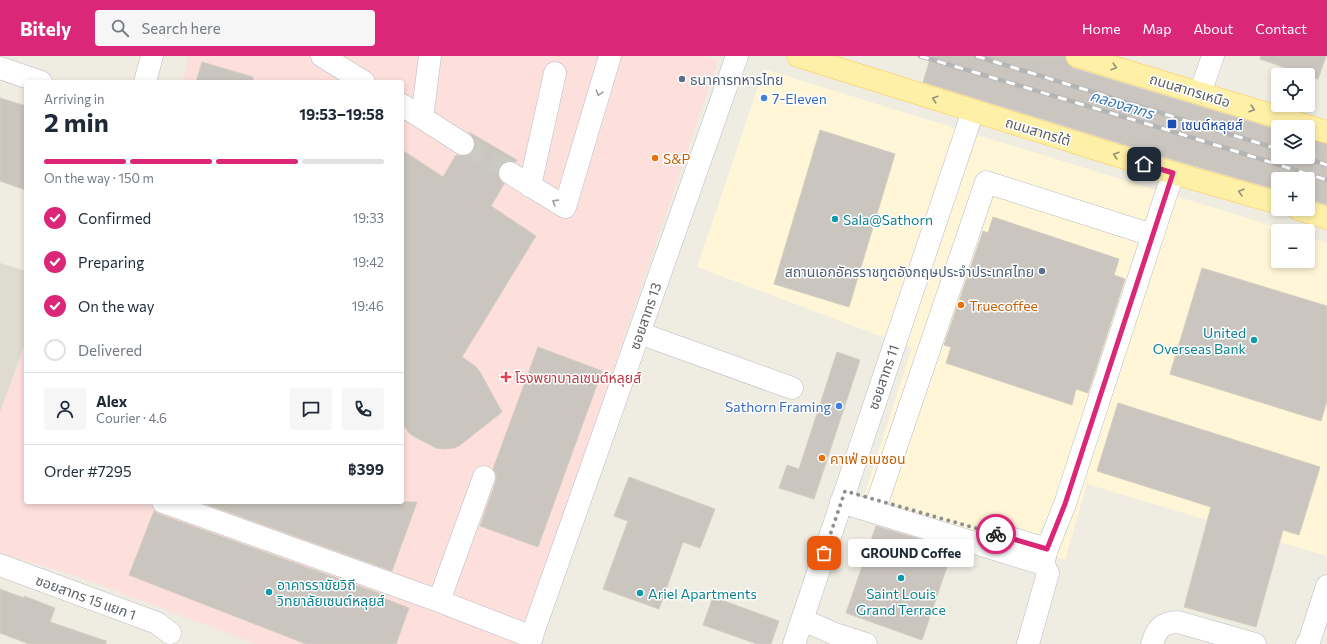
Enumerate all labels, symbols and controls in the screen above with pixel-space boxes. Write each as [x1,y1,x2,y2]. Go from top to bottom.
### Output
search box [95,10,375,46]
text: Bitely [20,17,71,40]
icon: search [109,17,131,39]
text: Search here [141,19,221,37]
text: Home [1082,20,1121,37]
text: Map [1143,20,1171,37]
text: About [1193,20,1233,37]
text: Contact [1255,20,1307,37]
one-way arrow [1110,62,1117,71]
map controls [1271,68,1315,268]
button: locate [1271,68,1315,112]
street label: ถนนสาทรเหนือ [1148,70,1232,110]
place label: ธนาคารทหารไทย [690,71,783,88]
marker: ธนาคารทหารไทย [677,74,687,84]
water label: คลองสาทร [1088,86,1158,123]
one-way arrow [595,90,604,97]
place label: 7-Eleven [772,90,827,107]
text: Arriving in [44,91,104,107]
marker: 7-Eleven [759,93,769,103]
one-way arrow [932,95,939,104]
one-way arrow [1248,104,1255,113]
text: 19:53–19:58 [299,105,384,123]
text: 2 min [44,106,109,137]
street label: ถนนสาทรใต้ [1003,113,1073,149]
place label: เซนต์หลุยส์ [1181,116,1243,134]
marker: เซนต์หลุยส์ [1166,118,1178,130]
button: layers [1271,120,1315,164]
pin [1127,147,1161,181]
place label: S&P [663,150,690,167]
one-way arrow [1113,151,1120,160]
marker: S&P [650,153,660,163]
icon: home [1133,153,1155,175]
text: On the way · 150 m [44,170,154,186]
button: + [1271,172,1315,216]
one-way arrow [1237,188,1244,197]
one-way arrow [552,199,559,206]
icon: check [44,207,66,229]
text: Confirmed [78,209,151,227]
text: 19:33 [353,210,384,226]
place label: Sala@Sathorn [843,211,933,228]
marker: Sala@Sathorn [830,214,840,224]
button: − [1271,224,1315,268]
icon: check [44,251,66,273]
text: Preparing [78,253,144,271]
text: 19:42 [353,254,384,270]
place label: สถานเอกอัครราชทูตอังกฤษประจำประเทศไทย [785,263,1034,281]
marker: สถานเอกอัครราชทูตอังกฤษประจำประเทศไทย [1037,266,1047,276]
street label: ซอยสาทร 13 [626,280,664,352]
icon: check [44,295,66,317]
text: On the way [78,297,155,315]
place label: Truecoffee [969,297,1038,314]
text: 19:46 [352,298,384,314]
marker: Truecoffee [956,300,966,310]
place label: United Overseas Bank [1153,324,1246,357]
marker: United Overseas Bank [1249,335,1259,345]
text: Delivered [78,341,142,359]
street label: ซอยสาทร 11 [864,342,902,412]
place label: โรงพยาบาลเซนต์หลุยส์ [515,369,641,387]
marker: โรงพยาบาลเซนต์หลุยส์ [500,371,512,383]
button: person [44,388,86,430]
button: chat [290,388,332,430]
button: phone [342,388,384,430]
text: Alex [96,392,127,410]
place label: Sathorn Framing [725,398,831,415]
marker: Sathorn Framing [834,401,844,411]
text: Courier · 4.6 [96,410,167,426]
place label: คาเฟ่ อเมซอน [830,450,906,467]
marker: คาเฟ่ อเมซอน [817,453,827,463]
text: ฿399 [348,460,384,478]
text: Order #7295 [44,462,132,480]
courier [976,514,1016,554]
icon: bike [985,523,1007,545]
pin [807,536,841,570]
callout: GROUND Coffee [848,539,974,567]
icon: bag [813,542,835,564]
text: GROUND Coffee [861,545,961,561]
street label: ซอยสาทร 15 แยก 1 [34,571,138,623]
marker: Saint Louis Grand Terrace [896,573,906,583]
place label: อาคารราขัยวิถี วิทยาลัยเซนต์หลุยส์ [276,576,385,610]
place label: Ariel Apartments [648,585,757,602]
place label: Saint Louis Grand Terrace [856,585,946,618]
marker: อาคารราขัยวิถี วิทยาลัยเซนต์หลุยส์ [264,587,274,597]
marker: Ariel Apartments [635,588,645,598]

